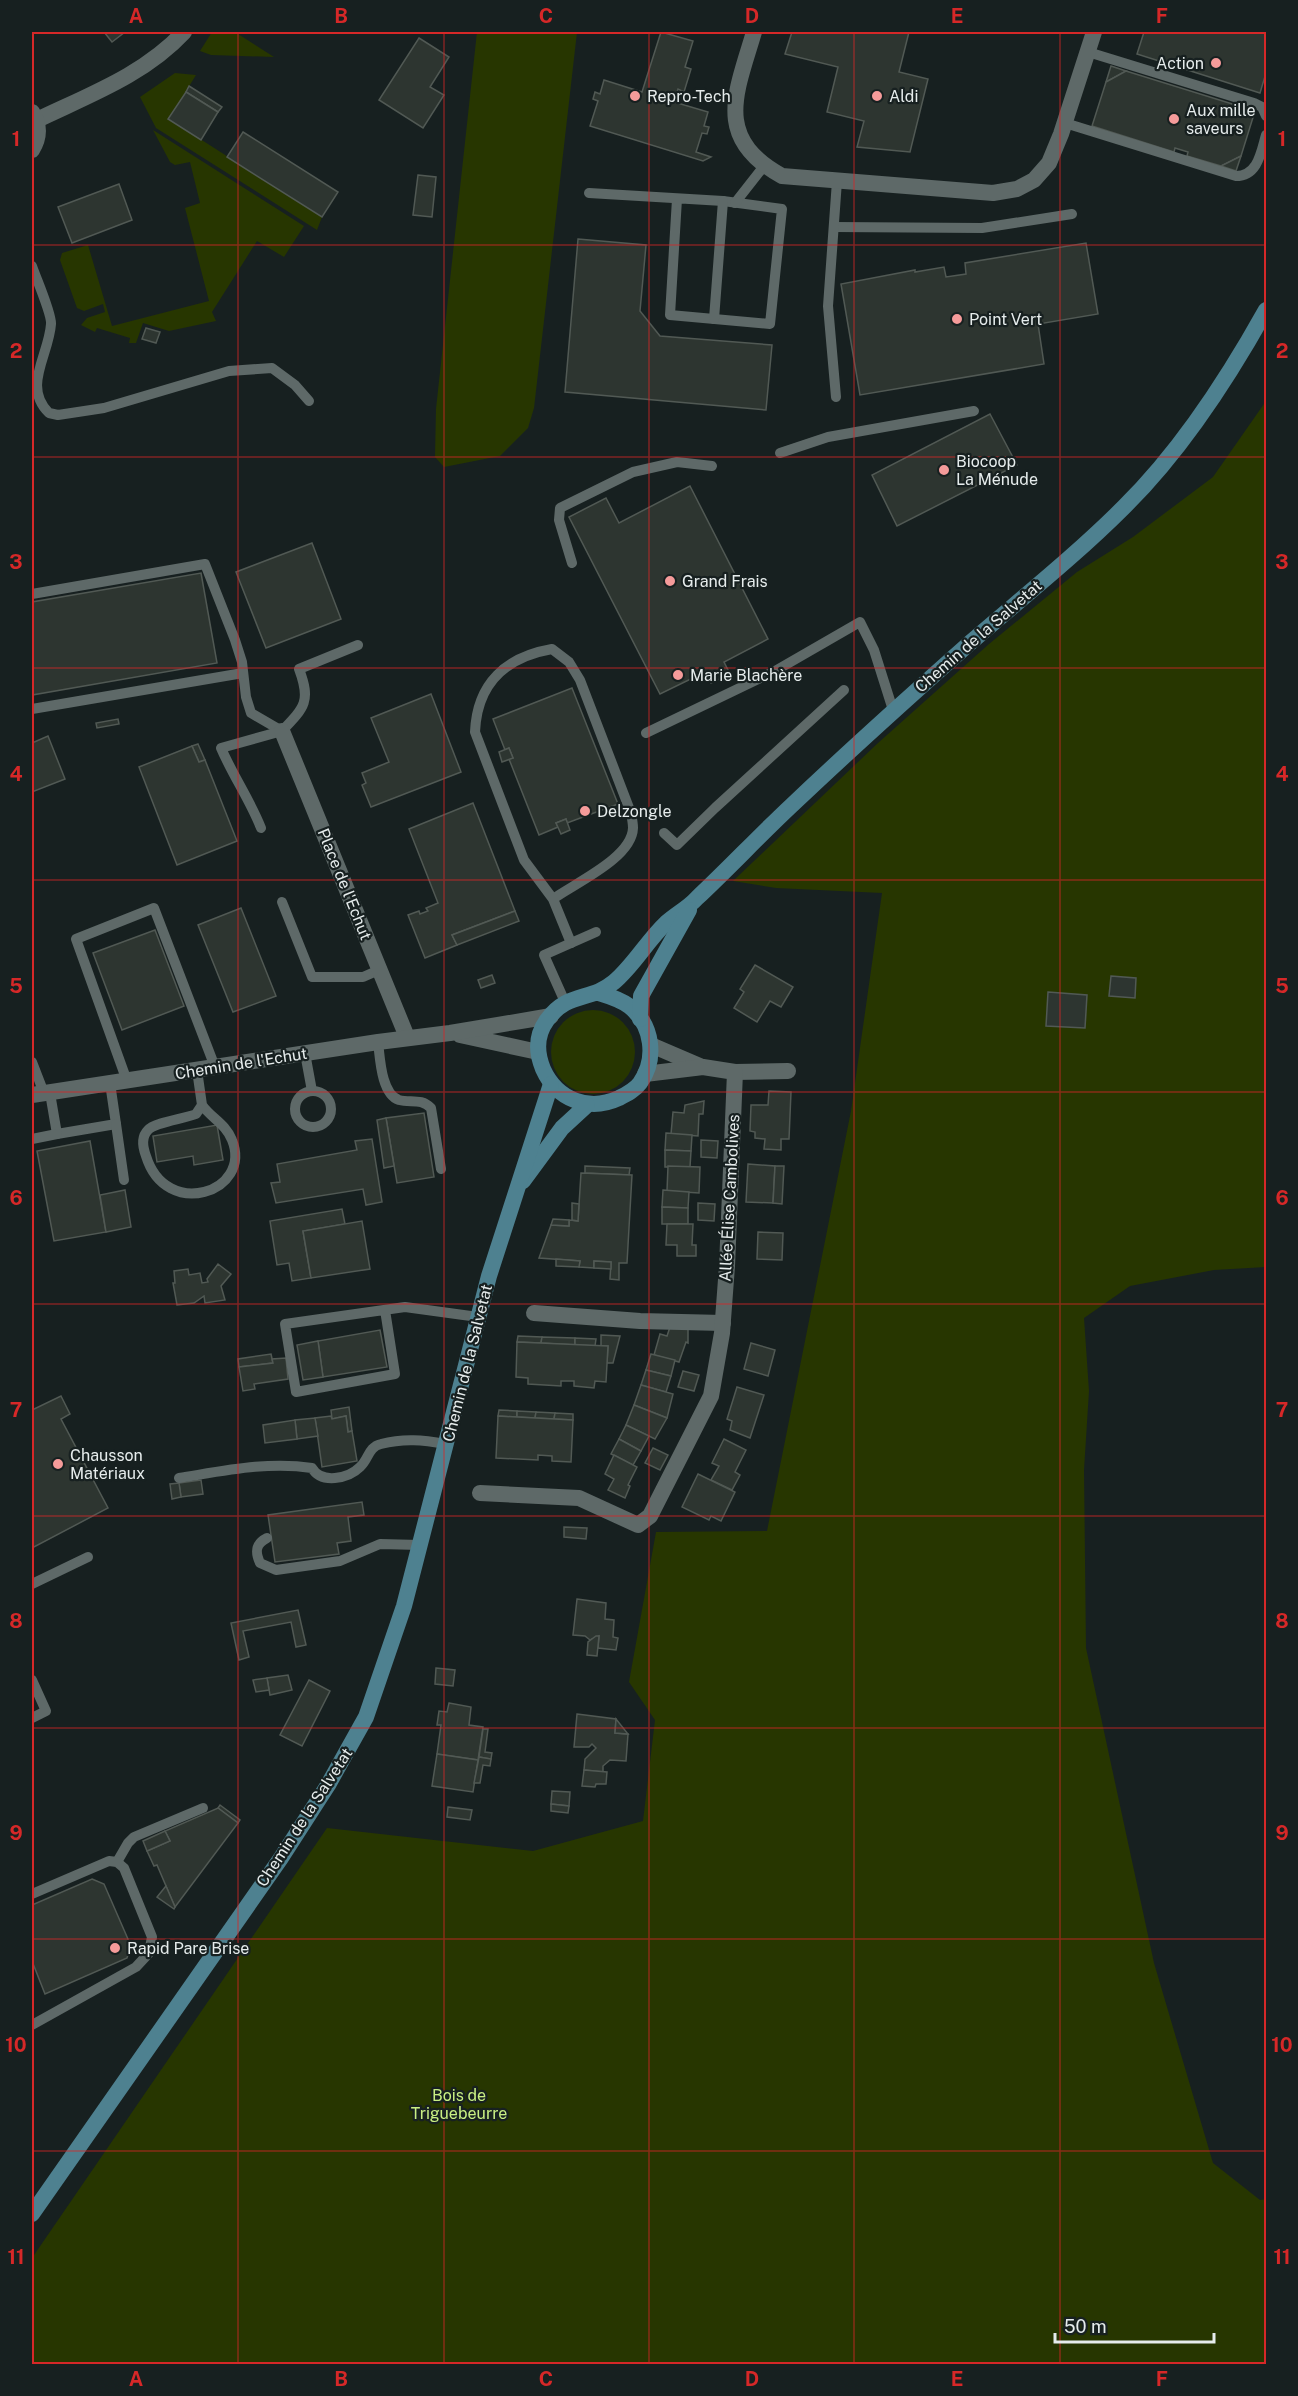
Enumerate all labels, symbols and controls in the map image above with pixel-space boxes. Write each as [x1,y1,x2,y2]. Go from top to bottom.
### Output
text: A [129,4,143,28]
text: B [334,4,348,28]
text: C [539,4,553,28]
text: D [745,4,759,28]
text: E [951,4,963,28]
text: F [1156,4,1168,28]
place label: Action [1156,54,1204,73]
marker: Action [1209,56,1223,70]
place label: Repro-Tech [647,87,731,106]
place label: Aldi [889,87,918,106]
marker: Repro-Tech [628,89,642,103]
marker: Aldi [870,89,884,103]
place label: Aux mille saveurs [1186,101,1255,138]
marker: Aux mille saveurs [1167,112,1181,126]
text: 1 [12,127,20,151]
text: 1 [1278,127,1286,151]
place label: Point Vert [969,310,1042,329]
marker: Point Vert [950,312,964,326]
text: 2 [10,339,22,363]
text: 2 [1276,339,1288,363]
place label: Biocoop La Ménude [956,452,1038,489]
marker: Biocoop La Ménude [937,463,951,477]
text: 3 [9,550,23,574]
text: 3 [1275,550,1289,574]
place label: Grand Frais [682,572,768,591]
marker: Grand Frais [663,574,677,588]
street label: Chemin de la Salvetat [911,576,1046,697]
place label: Marie Blachère [690,666,802,685]
marker: Marie Blachère [671,668,685,682]
text: 4 [9,762,23,786]
text: 4 [1275,762,1289,786]
place label: Delzongle [597,802,672,821]
marker: Delzongle [578,804,592,818]
street label: Place de l'Echut [313,826,376,943]
text: 5 [9,974,23,998]
text: 5 [1275,974,1289,998]
street label: Chemin de l'Echut [174,1044,309,1083]
street label: Allée Élise Cambolives [715,1114,743,1282]
text: 6 [9,1186,23,1210]
text: 6 [1275,1186,1289,1210]
street label: Chemin de la Salvetat [439,1282,496,1444]
text: 7 [10,1398,22,1422]
text: 7 [1276,1398,1288,1422]
place label: Chausson Matériaux [70,1446,145,1483]
marker: Chausson Matériaux [51,1457,65,1471]
text: 8 [9,1609,23,1633]
text: 8 [1275,1609,1289,1633]
street label: Chemin de la Salvetat [252,1744,356,1890]
text: 9 [9,1821,23,1845]
text: 9 [1275,1821,1289,1845]
place label: Rapid Pare Brise [127,1939,249,1958]
marker: Rapid Pare Brise [108,1941,122,1955]
text: 10 [5,2033,27,2057]
text: 10 [1271,2033,1293,2057]
park label: Bois de Triguebeurre [411,2086,507,2123]
text: 11 [7,2245,25,2269]
text: 11 [1273,2245,1291,2269]
scale bar [1055,2306,1214,2344]
text: 50 m [1064,2316,1107,2337]
text: A [129,2367,143,2391]
text: B [334,2367,348,2391]
text: C [539,2367,553,2391]
text: D [745,2367,759,2391]
text: E [951,2367,963,2391]
text: F [1156,2367,1168,2391]

